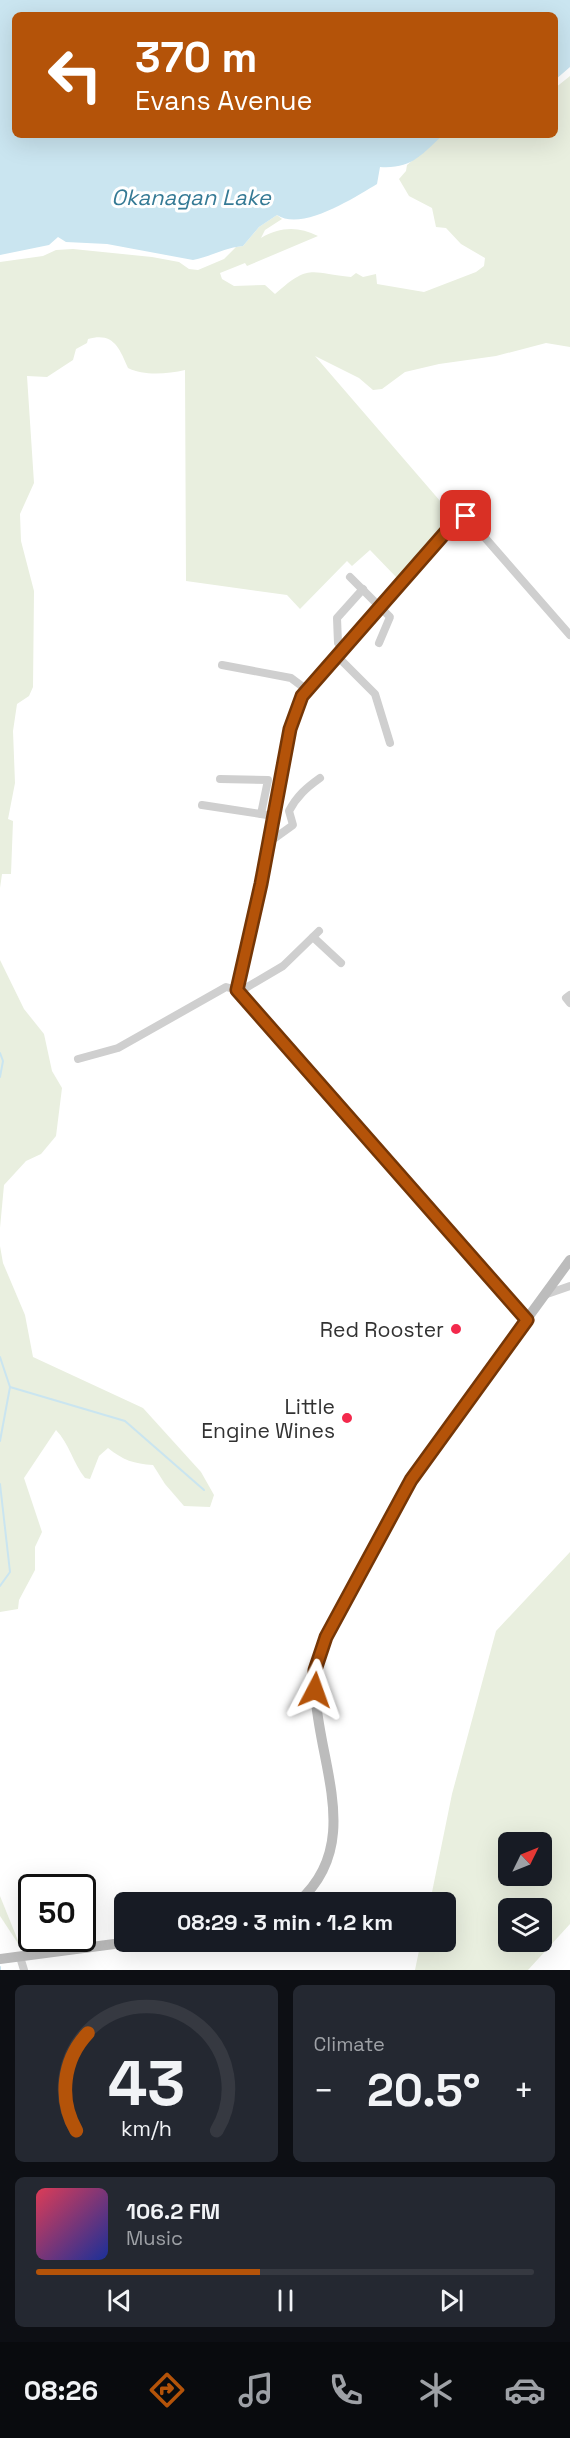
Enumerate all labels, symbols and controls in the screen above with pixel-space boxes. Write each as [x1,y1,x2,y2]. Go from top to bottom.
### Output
text: 370 m [135,31,257,84]
icon: left [36,36,114,114]
text: Evans Avenue [135,83,313,118]
water label: Okanagan Lake [111,183,272,211]
pin [440,490,491,541]
icon: arrive [449,499,482,532]
place label: Red Rooster [320,1316,444,1343]
marker: Red Rooster [449,1322,463,1336]
place label: Little Engine Wines [201,1393,335,1444]
marker: Little Engine Wines [340,1411,354,1425]
position arrow [283,1658,347,1722]
north arrow [498,1832,552,1886]
map controls [498,1832,552,1952]
speed limit sign: 50 [18,1874,96,1952]
button: layers [498,1898,552,1952]
text: 08:29 · 3 min · 1.2 km [177,1908,393,1936]
text: Climate [314,2031,385,2057]
text: 43 [107,2044,185,2123]
text: 20.5° [367,2062,481,2119]
text: − [314,2070,334,2112]
text: + [514,2070,534,2112]
text: km/h [121,2115,172,2142]
text: 106.2 FM [126,2197,220,2225]
text: Music [126,2225,183,2251]
icon: previous [103,2284,136,2317]
icon: pause [269,2284,302,2317]
icon: next [435,2284,468,2317]
icon: directions [146,2369,188,2411]
icon: music [235,2369,277,2411]
icon: phone [325,2369,367,2411]
icon: climate [415,2369,457,2411]
icon: car [504,2369,546,2411]
text: 08:26 [24,2373,98,2408]

